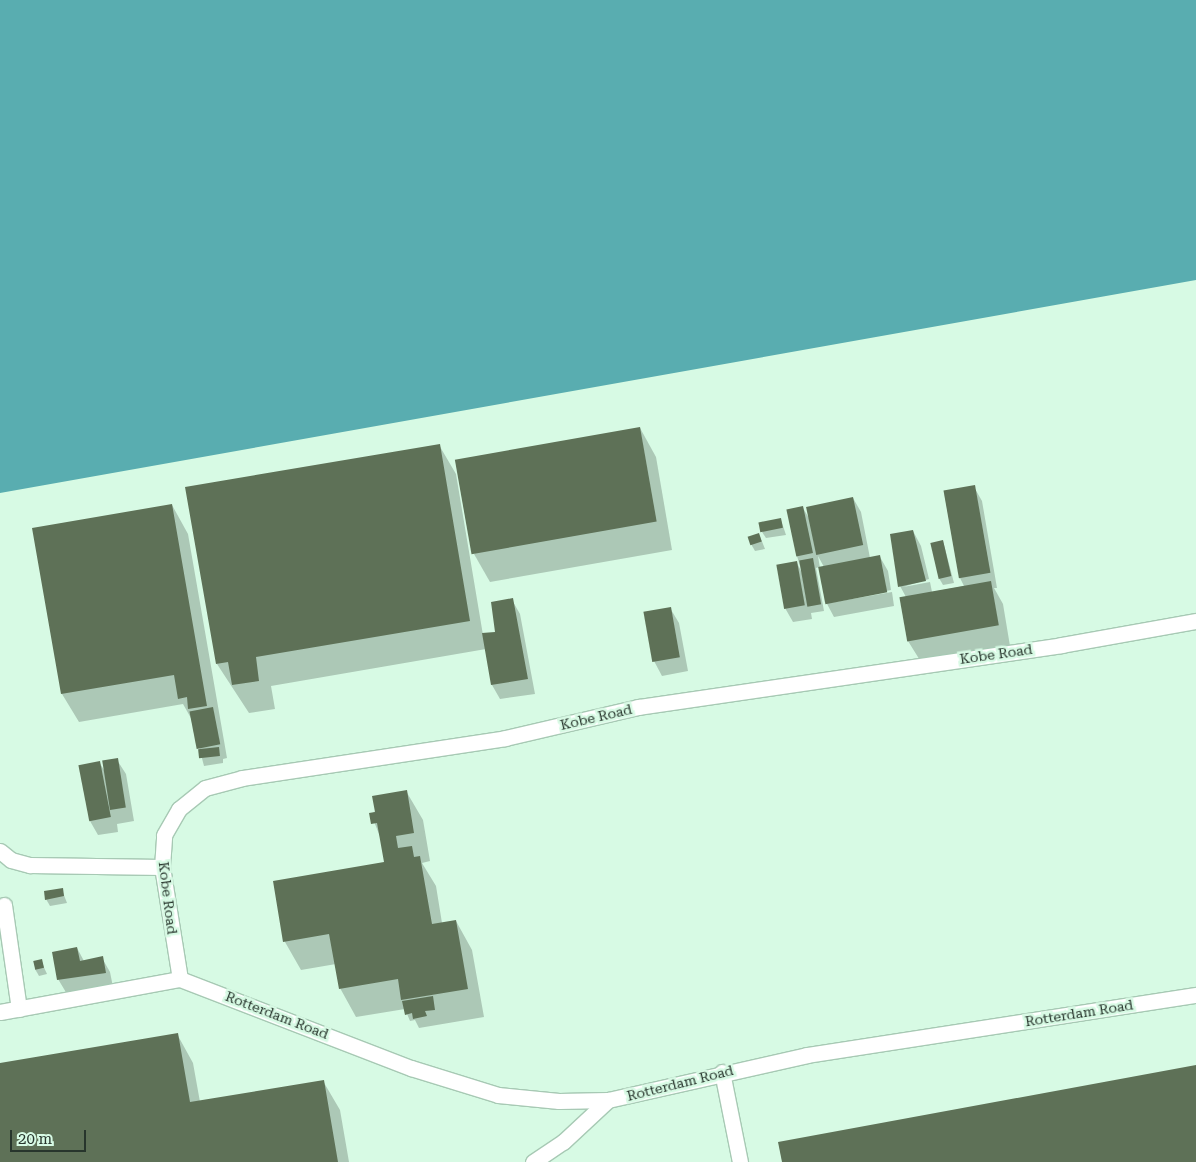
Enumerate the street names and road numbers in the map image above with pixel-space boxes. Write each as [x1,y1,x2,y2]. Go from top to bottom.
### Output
street label: Kobe Road [959,641,1033,667]
street label: Kobe Road [558,701,634,733]
street label: Kobe Road [155,861,181,935]
street label: Rotterdam Road [223,988,331,1042]
street label: Rotterdam Road [1024,996,1134,1030]
street label: Rotterdam Road [625,1062,735,1104]

